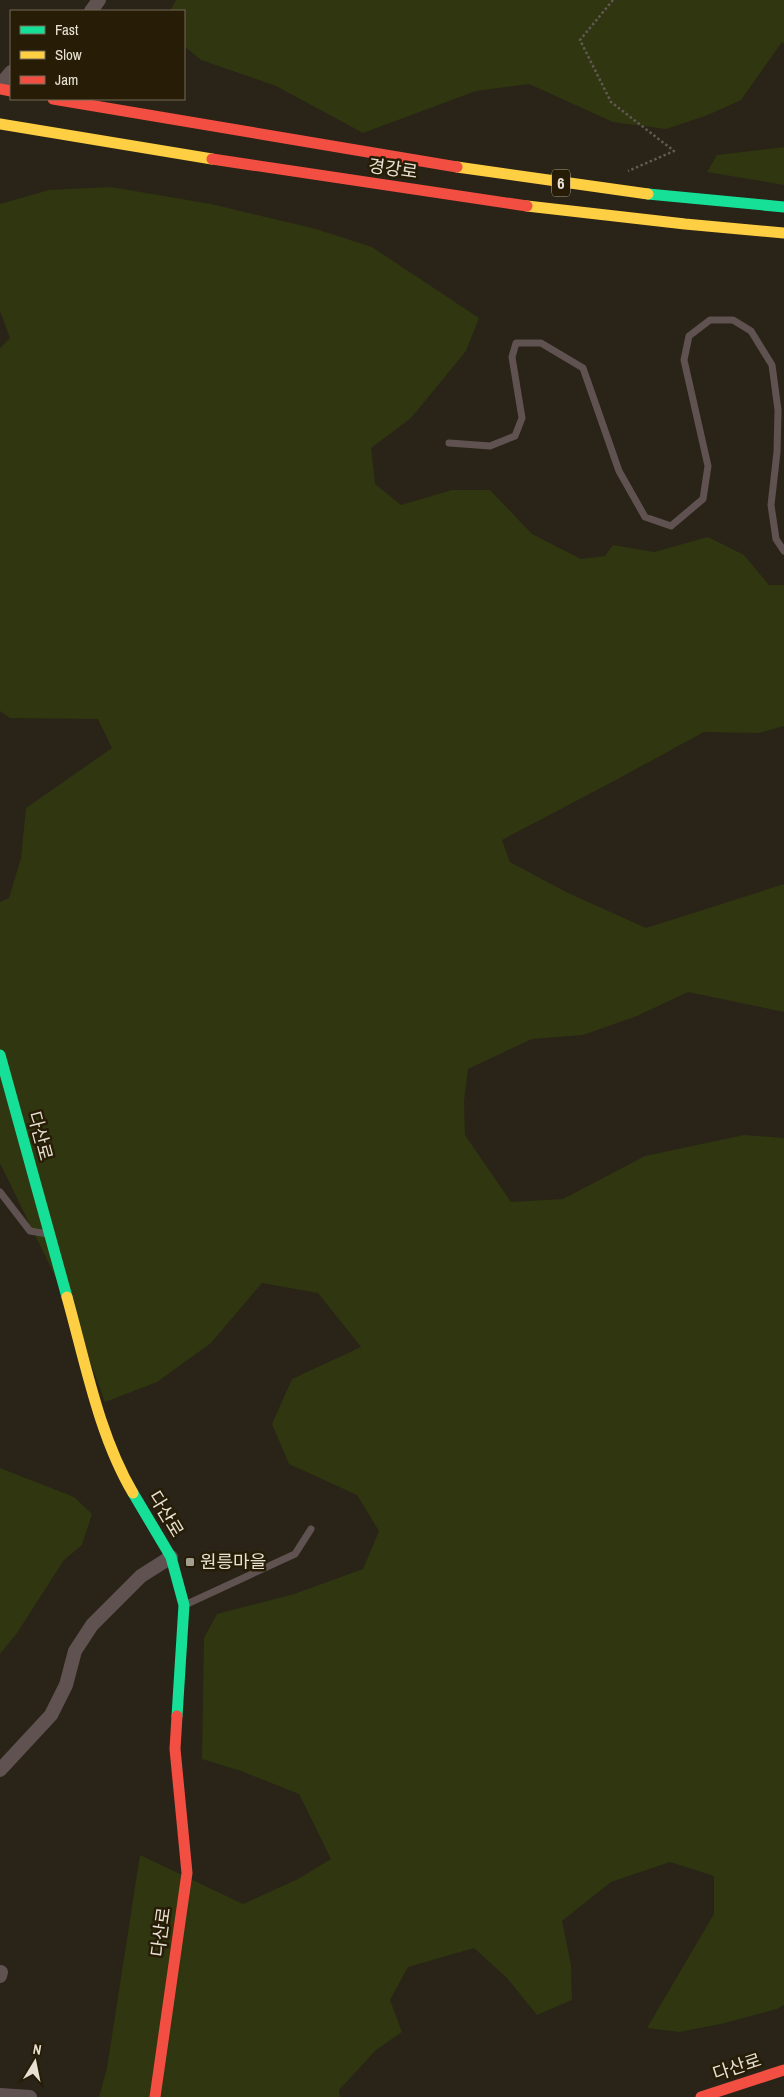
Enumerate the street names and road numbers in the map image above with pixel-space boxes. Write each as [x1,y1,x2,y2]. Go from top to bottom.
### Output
street label: 경강로 [367,153,419,184]
road number: 6 [552,170,570,197]
street label: 다산로 [22,1109,59,1163]
street label: 다산로 [143,1486,190,1541]
street label: 다산로 [145,1906,176,1958]
street label: 다산로 [709,2047,764,2086]

